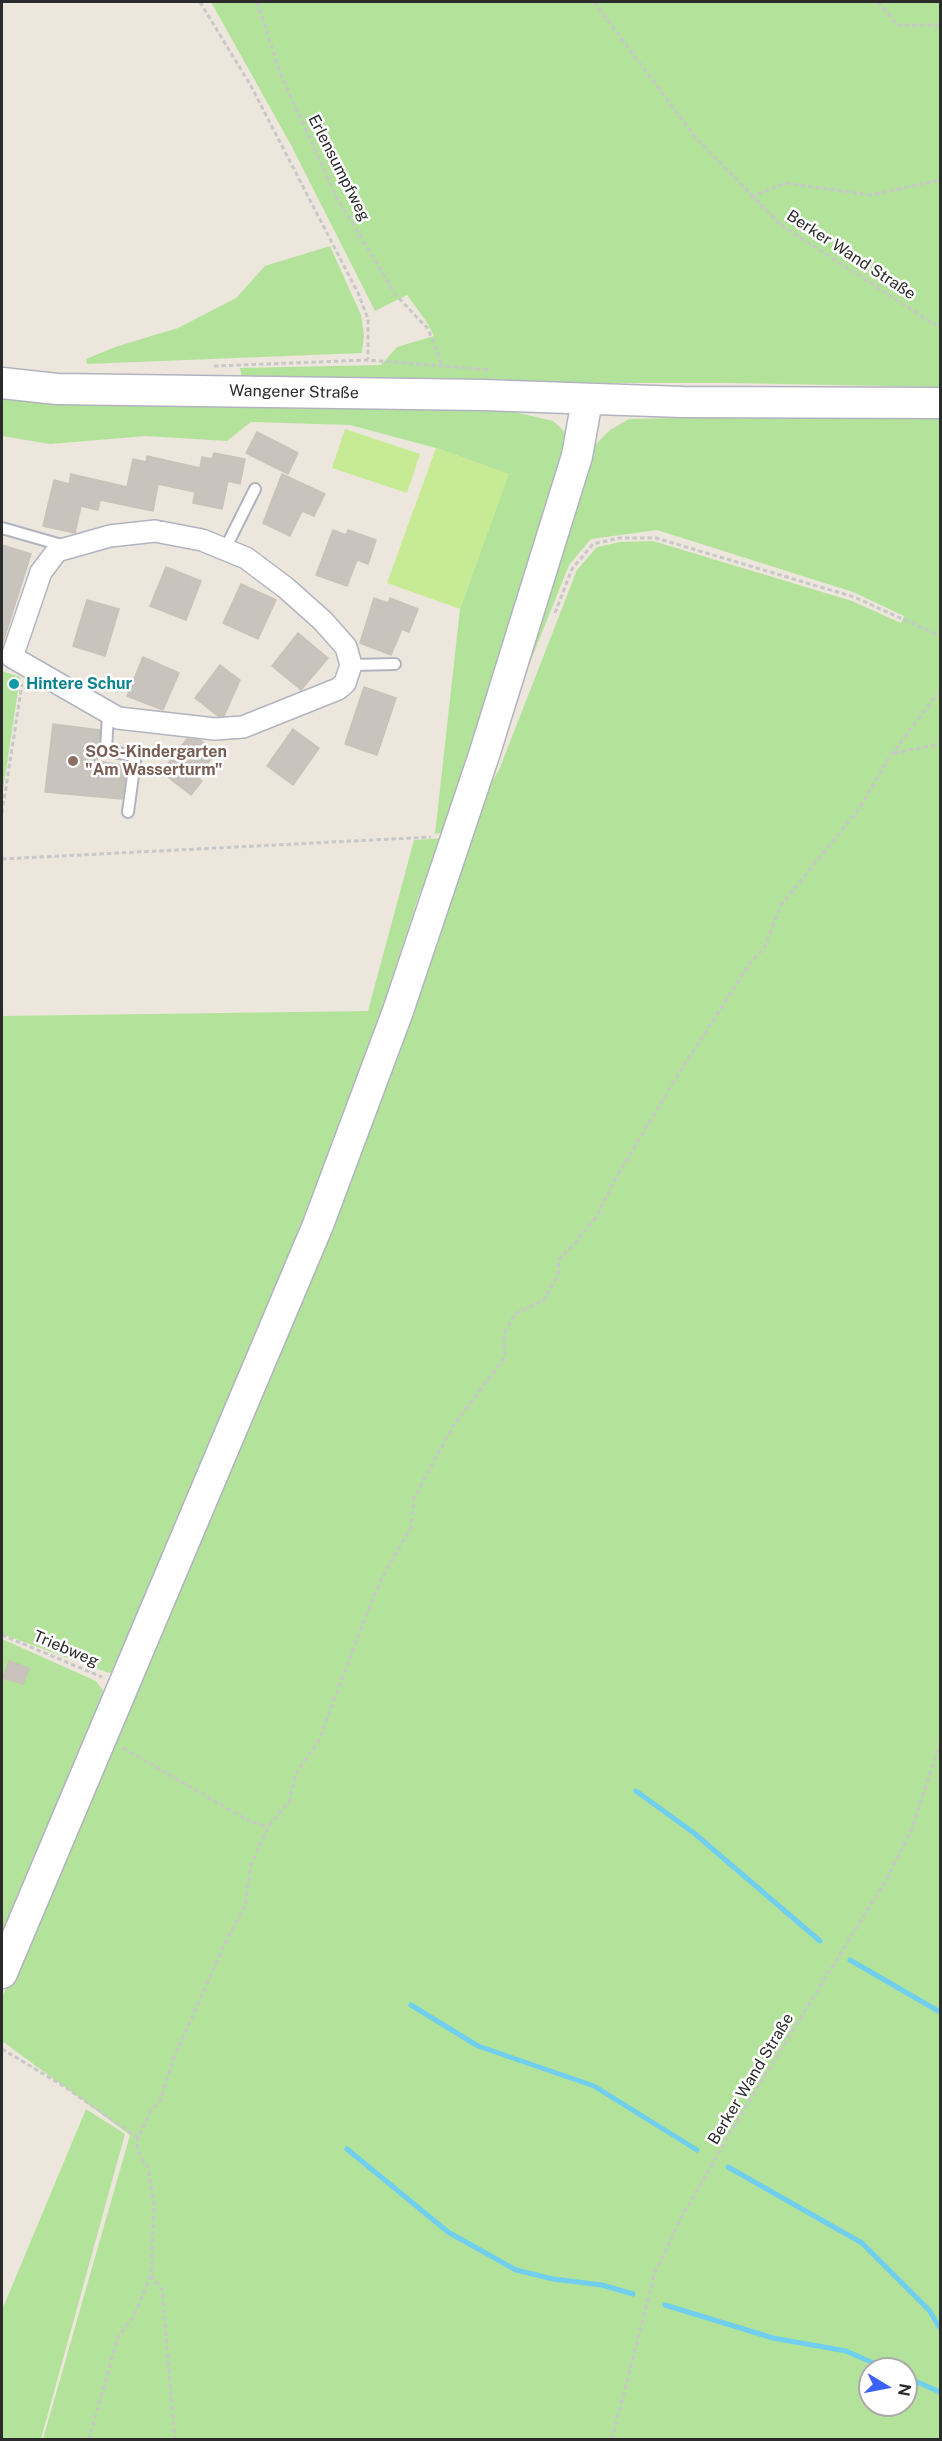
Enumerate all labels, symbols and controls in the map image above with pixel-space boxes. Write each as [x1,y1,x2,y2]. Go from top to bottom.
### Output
street label: Erlensumpfweg [304,112,374,224]
street label: Berker Wand Straße [783,206,919,304]
street label: Wangener Straße [229,381,359,403]
place label: Hintere Schur [26,674,132,694]
marker: Hintere Schur [7,677,21,691]
place label: SOS-Kindergarten "Am Wasserturm" [85,742,227,780]
marker: SOS-Kindergarten "Am Wasserturm" [66,754,80,768]
street label: Triebweg [31,1627,101,1671]
street label: Berker Wand Straße [704,2010,798,2148]
north arrow [858,2357,918,2417]
text: N [894,2382,915,2398]

